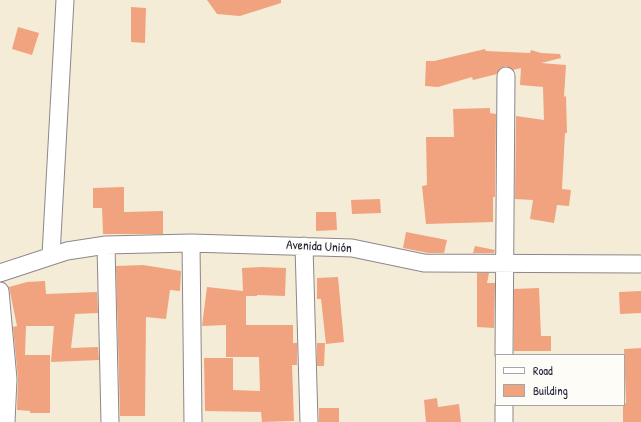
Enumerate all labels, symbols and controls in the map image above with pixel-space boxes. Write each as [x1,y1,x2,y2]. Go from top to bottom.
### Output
street label: Avenida Unión [286,237,352,257]
legend [495,354,625,406]
text: Road [533,362,553,379]
text: Building [533,382,568,399]

